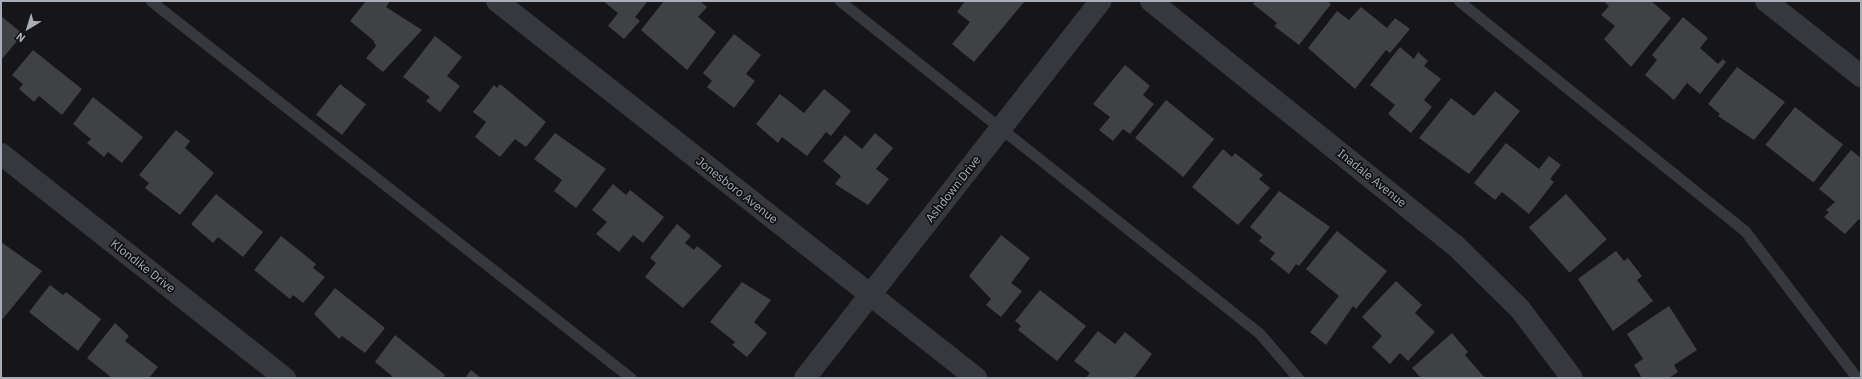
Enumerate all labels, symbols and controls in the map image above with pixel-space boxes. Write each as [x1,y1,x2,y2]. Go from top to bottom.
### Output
north arrow [8,8,48,48]
text: N [13,29,28,45]
street label: Inadale Avenue [1335,146,1409,210]
street label: Ashdown Drive [922,153,984,225]
street label: Jonesboro Avenue [693,154,781,226]
street label: Klondike Drive [108,236,178,296]

